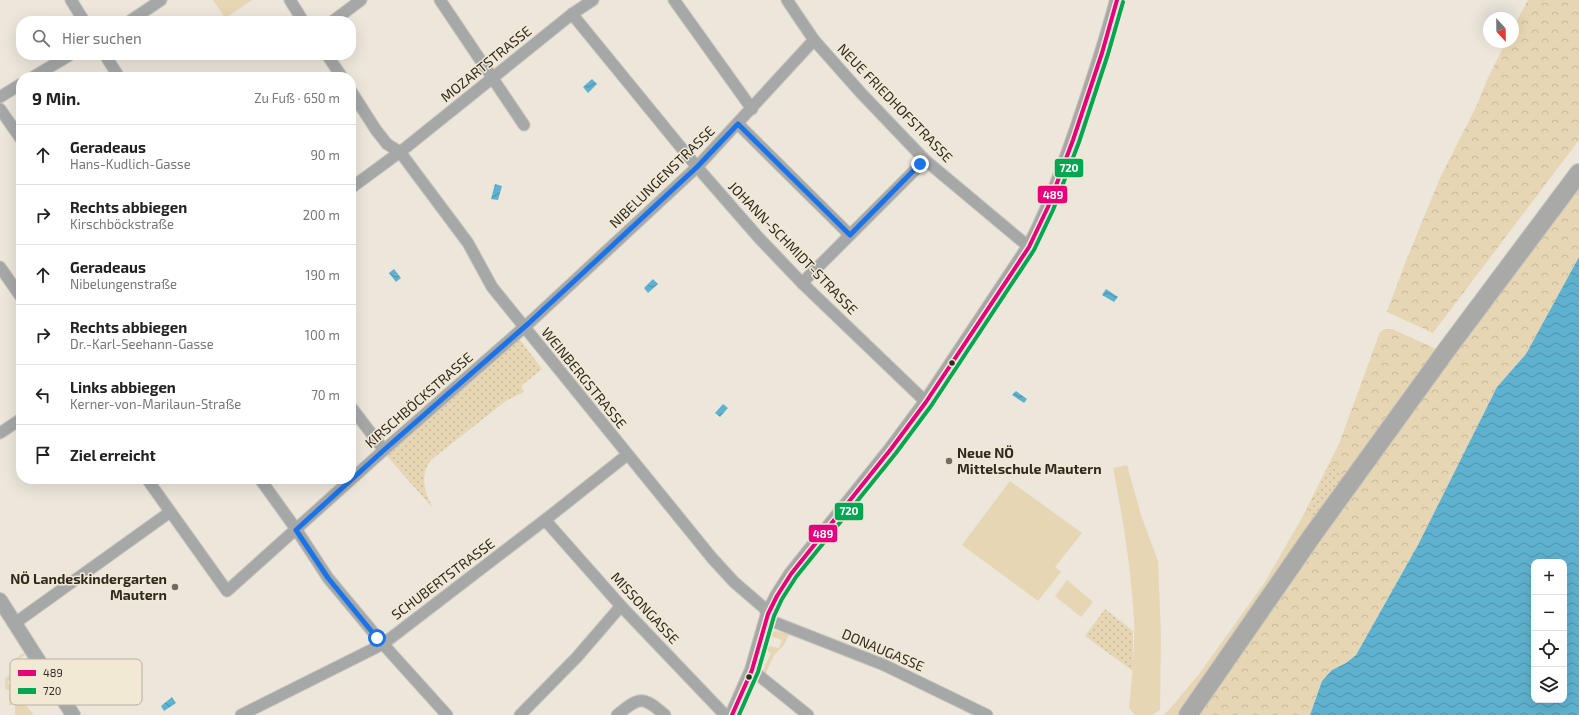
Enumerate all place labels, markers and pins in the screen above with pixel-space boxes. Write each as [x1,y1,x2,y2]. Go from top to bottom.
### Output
unlabelled marker [947,358,957,368]
place label: Neue NÖ Mittelschule Mautern [957,444,1102,477]
marker: Neue NÖ Mittelschule Mautern [944,456,954,466]
place label: NÖ Landeskindergarten Mautern [10,570,167,603]
marker: NÖ Landeskindergarten Mautern [170,582,180,592]
unlabelled marker [744,672,754,682]

